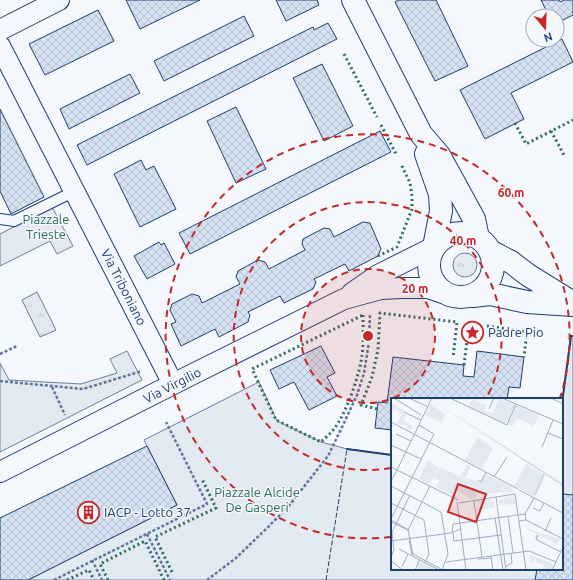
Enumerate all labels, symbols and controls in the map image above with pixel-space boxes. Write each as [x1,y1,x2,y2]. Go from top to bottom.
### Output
north arrow [525,8,565,48]
text: N [542,30,554,44]
text: 60 m [498,186,524,199]
park label: Piazzale Trieste [23,212,69,241]
text: 40 m [450,234,476,247]
street label: Via Triboniano [99,246,149,328]
text: 20 m [402,282,428,295]
place icon: Padre Pio [460,319,486,345]
place label: Padre Pio [488,325,544,339]
centre of rings [361,329,375,343]
street label: Via Virgilio [141,364,203,406]
inset map [391,398,563,570]
park label: Piazzale Alcide De Gasperi [214,485,300,514]
building icon: IACP - Lotto 37 [76,499,102,525]
place label: IACP - Lotto 37 [104,505,191,519]

